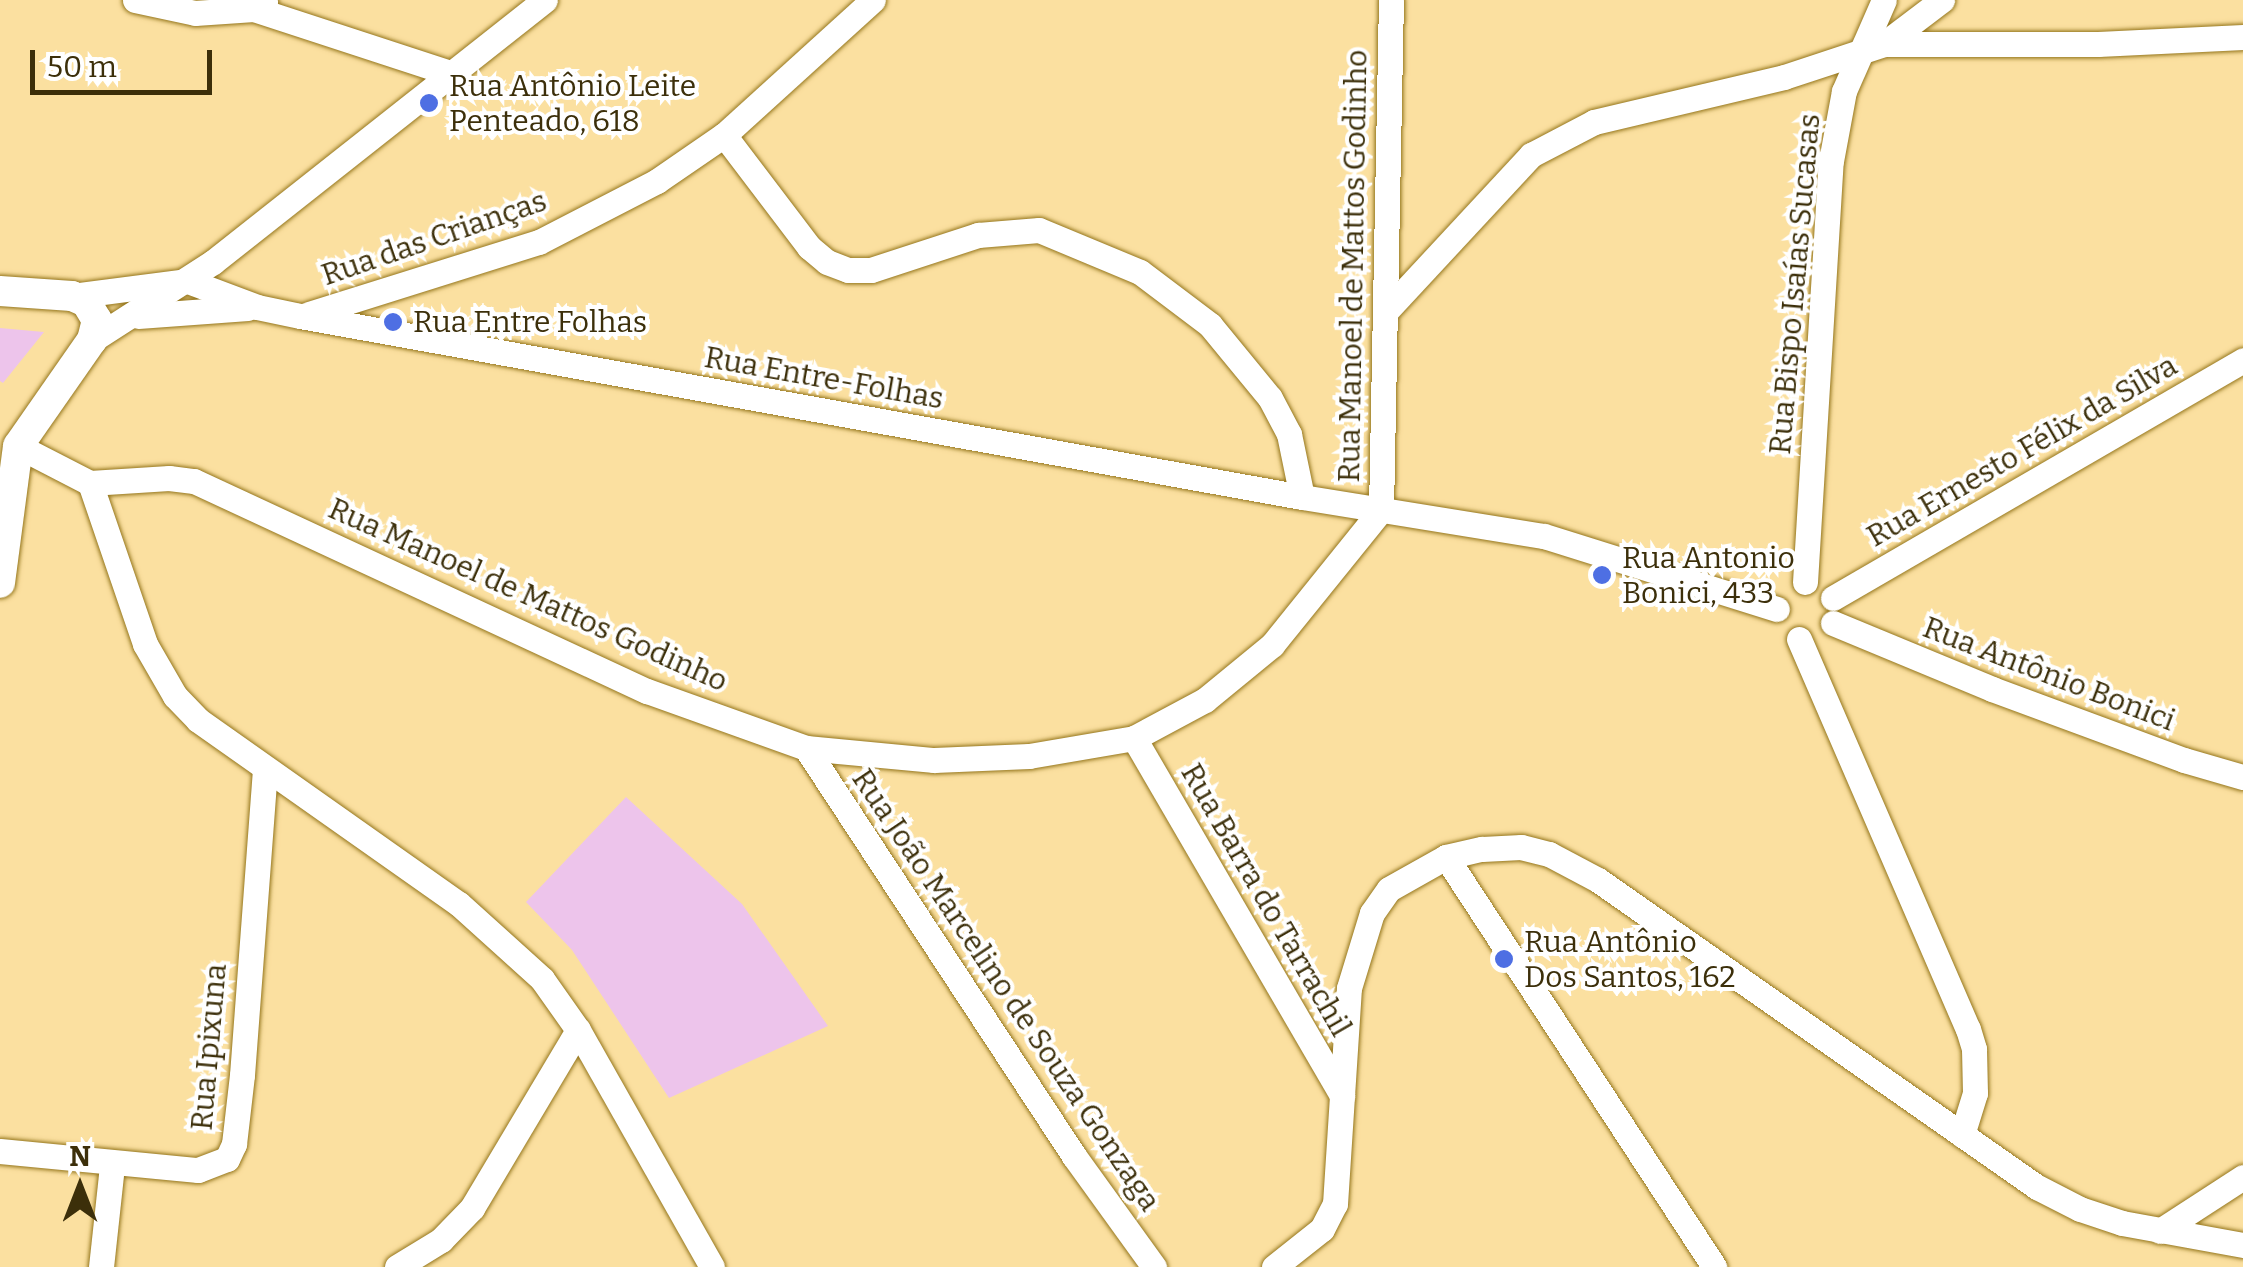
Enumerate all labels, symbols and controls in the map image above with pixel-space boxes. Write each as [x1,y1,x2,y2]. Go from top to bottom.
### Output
scale bar [35,30,218,92]
text: 50 m [47,49,117,85]
street label: Rua Manoel de Mattos Godinho [1331,49,1375,483]
place label: Rua Antônio Leite Penteado, 618 [449,68,696,138]
marker: Rua Antônio Leite Penteado, 618 [418,92,440,114]
street label: Rua Bispo Isaías Sucasas [1762,112,1828,456]
street label: Rua das Crianças [317,183,551,293]
place label: Rua Entre Folhas [413,304,647,340]
marker: Rua Entre Folhas [382,311,404,333]
street label: Rua Entre-Folhas [702,339,946,417]
street label: Rua Ernesto Félix da Silva [1861,347,2183,555]
street label: Rua Manoel de Mattos Godinho [323,491,733,699]
place label: Rua Antonio Bonici, 433 [1622,540,1795,610]
marker: Rua Antonio Bonici, 433 [1591,564,1613,586]
street label: Rua Antônio Bonici [1918,609,2180,739]
street label: Rua Barra do Tarrachil [1173,757,1359,1043]
street label: Rua João Marcelino de Souza Gonzaga [844,762,1168,1218]
place label: Rua Antônio Dos Santos, 162 [1524,924,1736,994]
marker: Rua Antônio Dos Santos, 162 [1493,948,1515,970]
street label: Rua Ipixuna [184,962,234,1132]
north arrow [30,1137,130,1237]
text: N [69,1140,91,1173]

